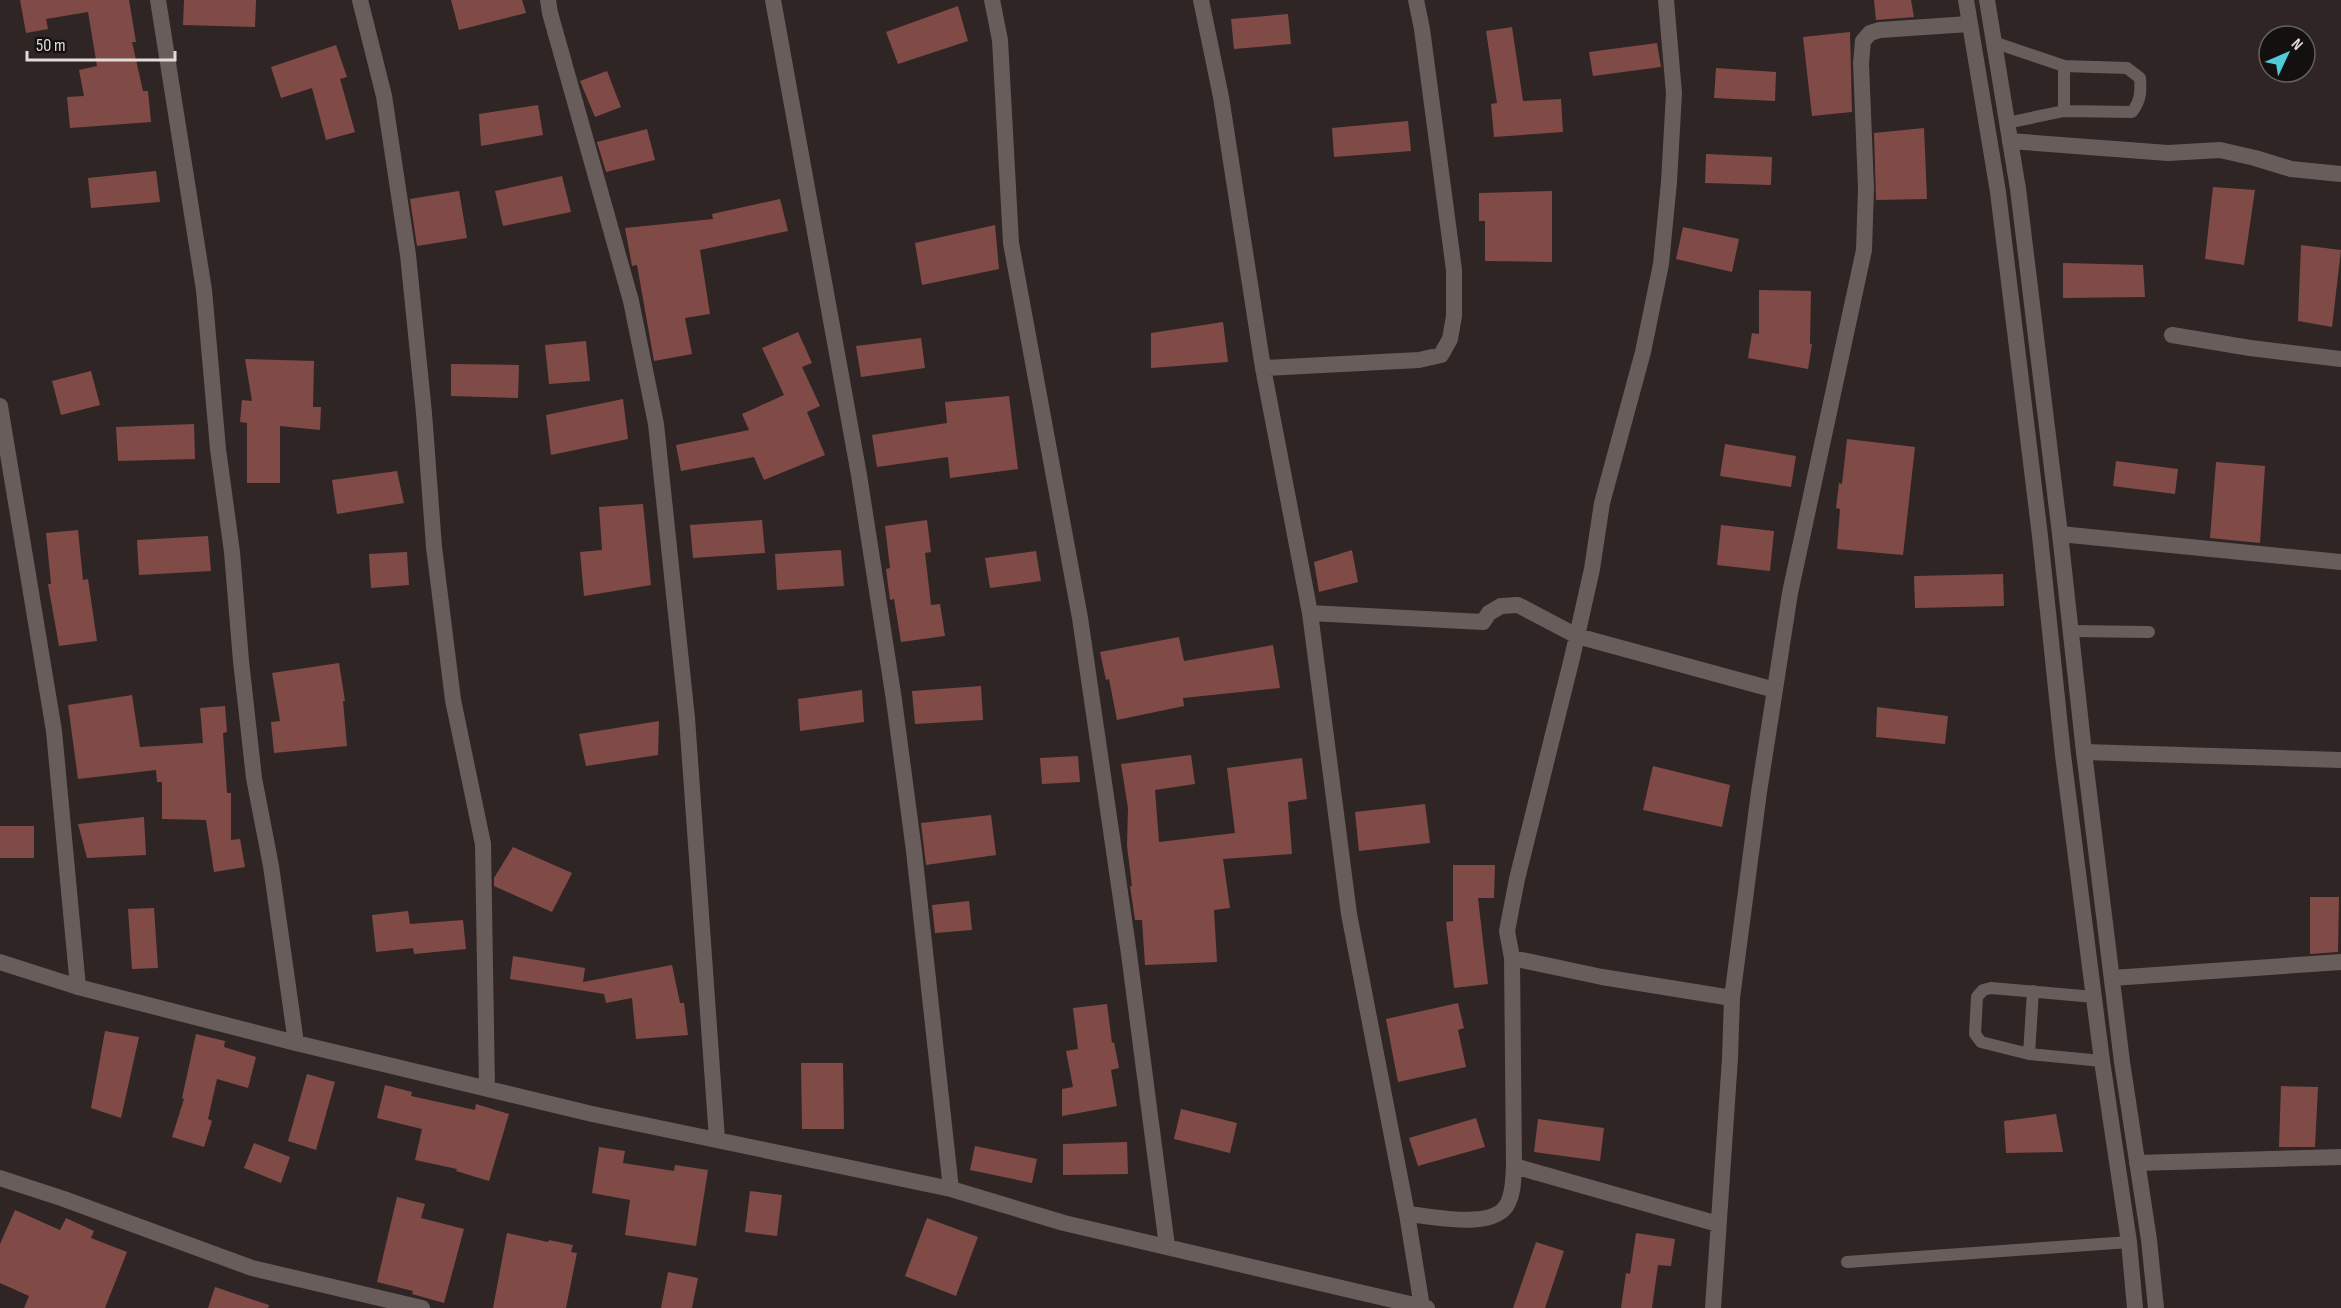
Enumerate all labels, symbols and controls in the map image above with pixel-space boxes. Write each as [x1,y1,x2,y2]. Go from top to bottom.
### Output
scale bar [27,24,176,62]
north arrow [2257,24,2317,84]
text: 50 m [36,35,66,56]
text: N [2287,35,2307,54]

